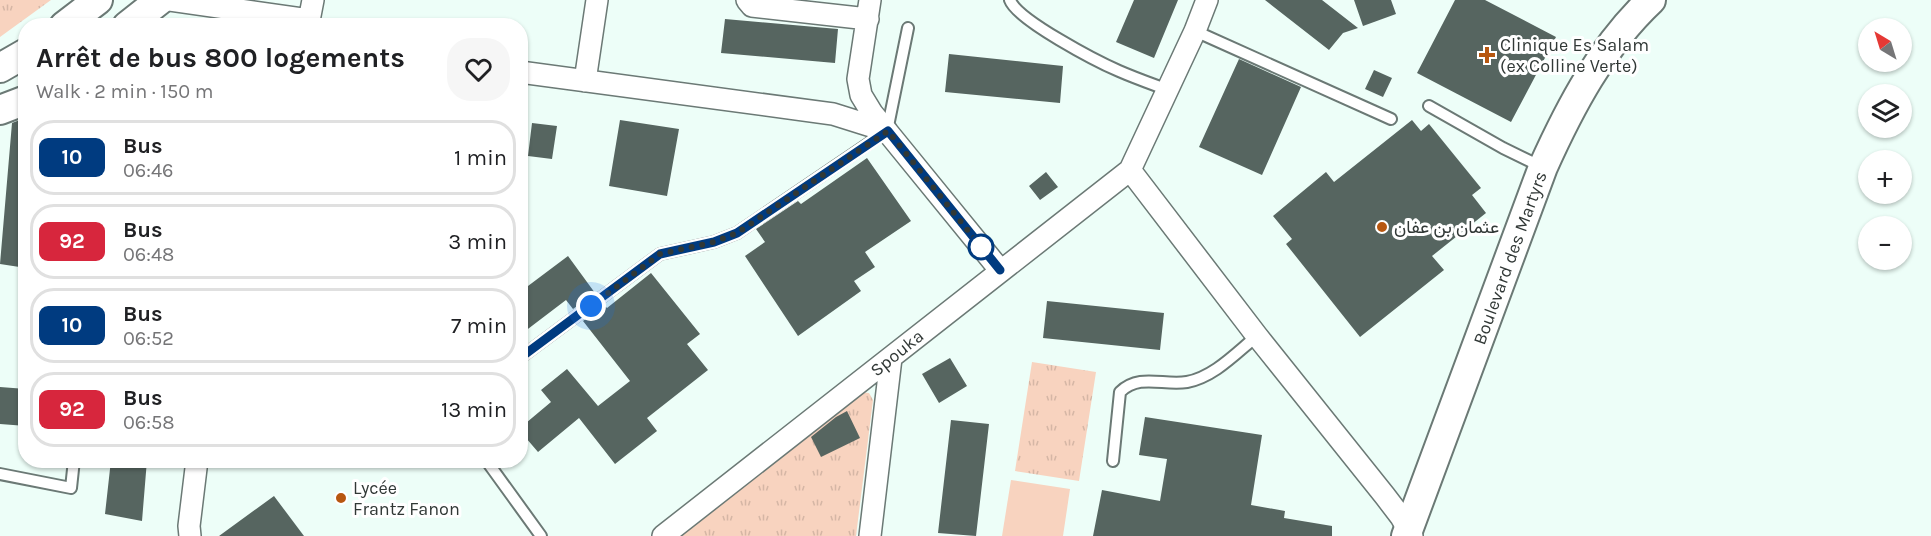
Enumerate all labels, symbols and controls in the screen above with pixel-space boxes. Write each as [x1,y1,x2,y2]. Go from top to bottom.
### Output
north arrow [1858,18,1912,72]
map controls [1858,18,1912,270]
place label: Clinique Es Salam (ex Colline Verte) [1500,34,1649,77]
button: heart [447,38,510,101]
text: Arrêt de bus 800 logements [36,41,405,74]
marker: Clinique Es Salam (ex Colline Verte) [1478,46,1496,64]
text: Walk · 2 min · 150 m [36,80,214,103]
button: layers [1858,84,1912,138]
text: Bus [123,133,163,159]
text: 10 [62,145,82,169]
text: 1 min [454,145,507,171]
button: + [1858,150,1912,204]
text: 06:46 [123,159,174,182]
street label: Boulevard des Martyrs [1468,168,1552,348]
place label: عثمان بن عفان [1394,216,1499,238]
button: − [1858,216,1912,270]
text: Bus [123,217,163,243]
marker: عثمان بن عفان [1375,220,1389,234]
text: 92 [59,229,85,253]
text: 3 min [448,229,507,255]
unlabelled marker [968,234,994,260]
text: 06:48 [123,243,174,266]
your location [576,291,606,321]
text: Bus [123,301,163,327]
text: 10 [62,313,82,337]
text: 7 min [451,313,507,339]
street label: Spouka [866,325,928,381]
text: 06:52 [123,327,174,350]
text: Bus [123,385,163,411]
text: 92 [59,397,85,421]
text: 13 min [441,397,507,423]
text: 06:58 [123,411,175,434]
place label: Lycée Frantz Fanon [353,477,460,520]
marker: Lycée Frantz Fanon [334,491,348,505]

